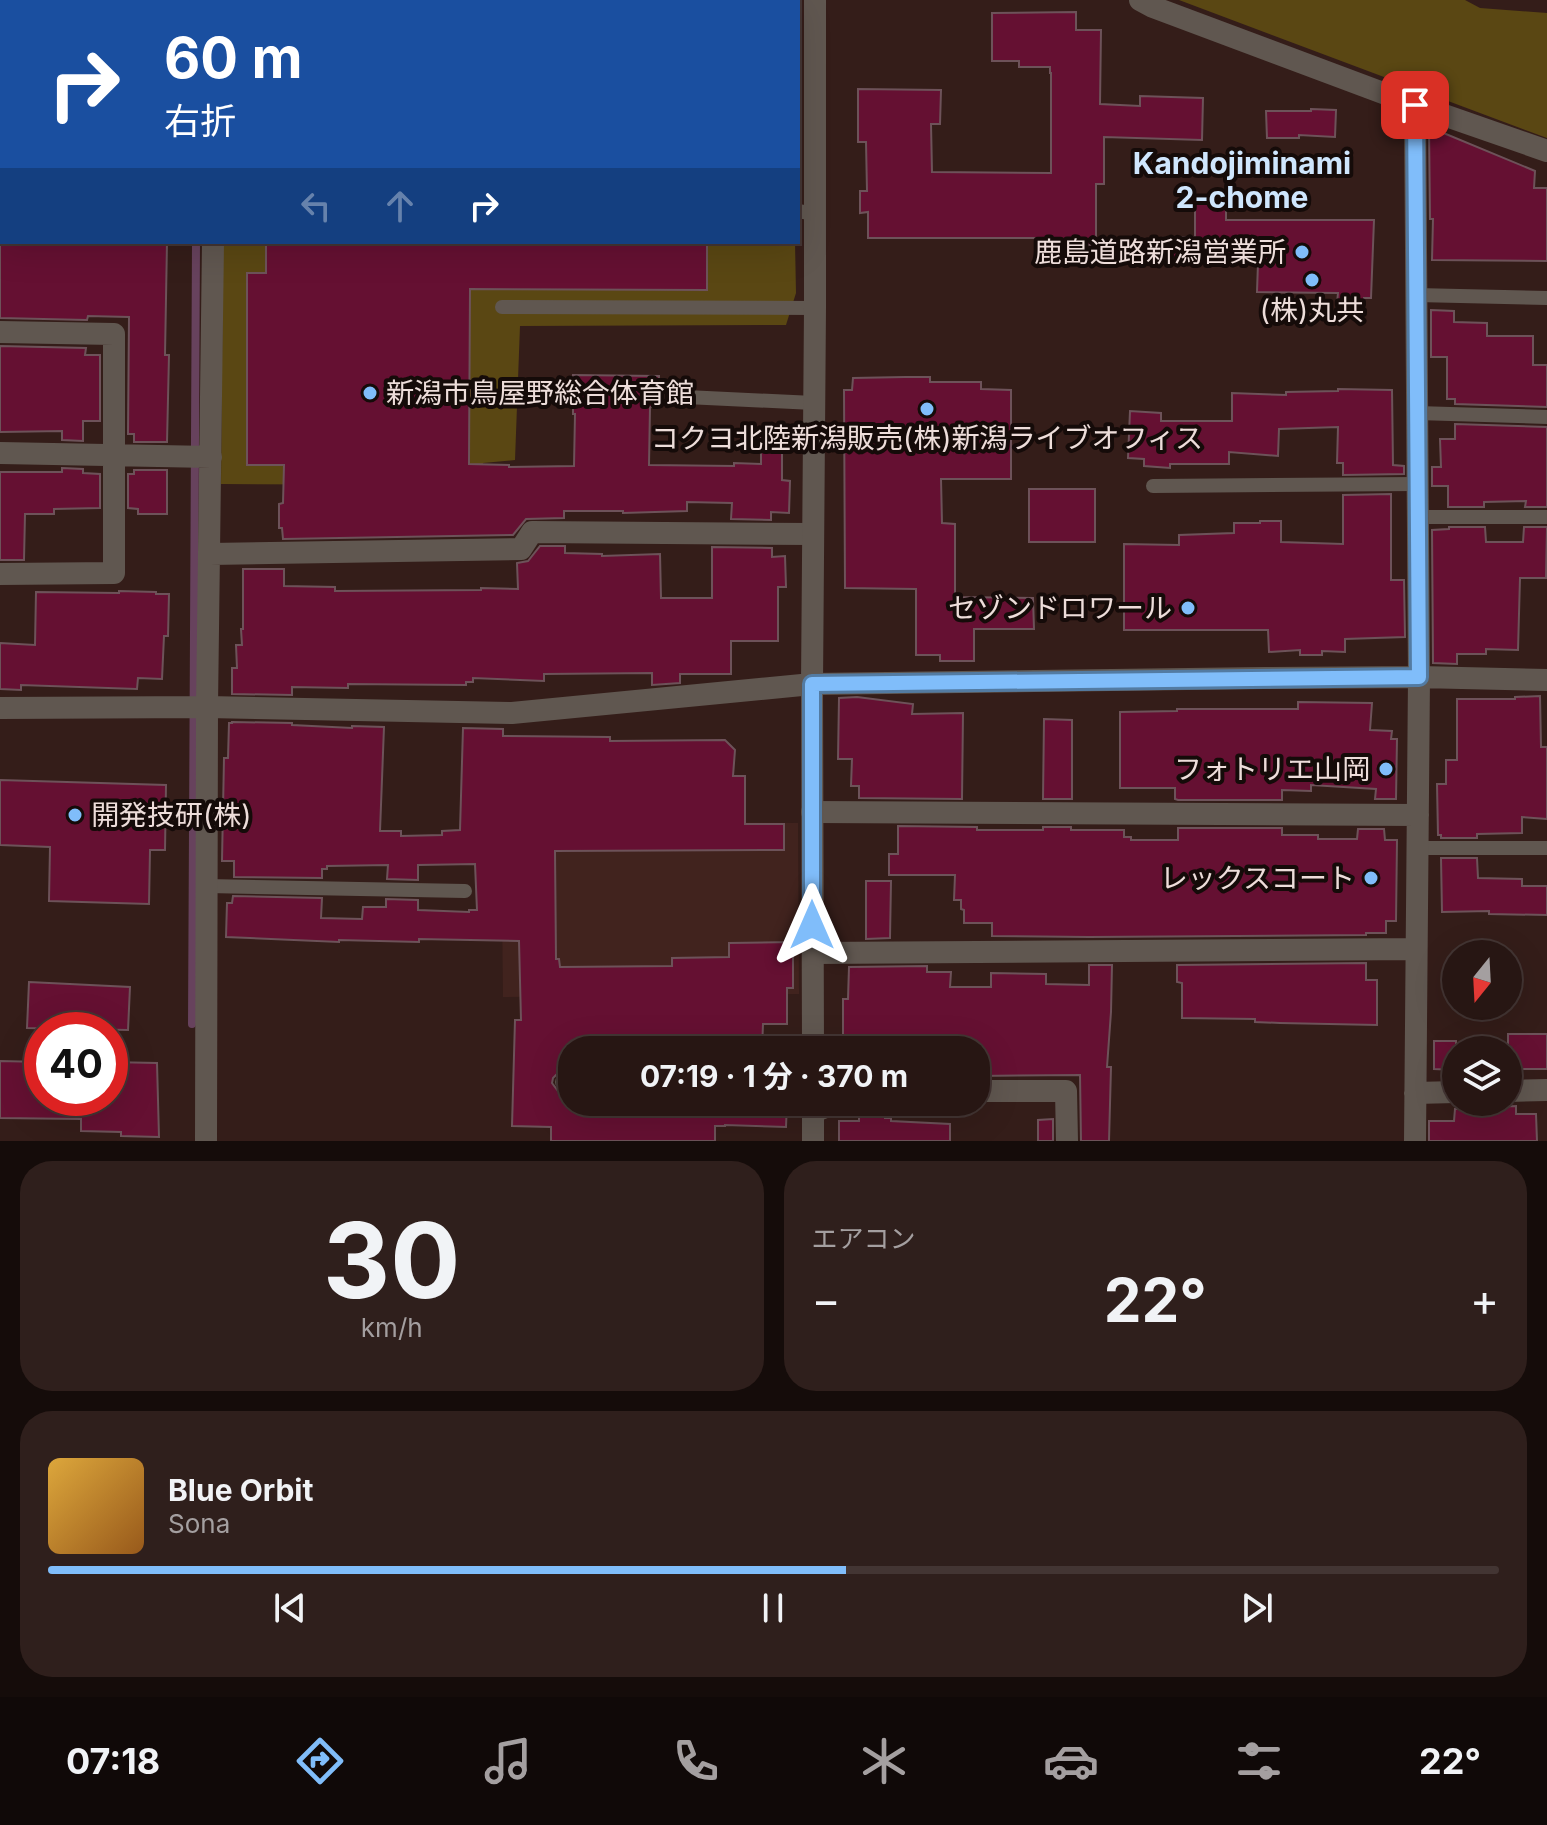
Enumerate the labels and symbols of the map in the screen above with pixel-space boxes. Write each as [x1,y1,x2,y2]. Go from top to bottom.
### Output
pin [1381,71,1449,139]
district label: Kandojiminami 2-chome [1133,145,1351,215]
place label: 鹿島道路新潟営業所 [1034,235,1286,269]
marker: 鹿島道路新潟営業所 [1293,243,1311,261]
marker: (株)丸共 [1303,271,1321,289]
place label: (株)丸共 [1260,293,1364,327]
place label: 新潟市鳥屋野総合体育館 [386,376,694,410]
marker: 新潟市鳥屋野総合体育館 [361,384,379,402]
marker: コクヨ北陸新潟販売(株)新潟ライブオフィス [918,400,936,418]
place label: コクヨ北陸新潟販売(株)新潟ライブオフィス [651,421,1203,455]
place label: セゾンドロワール [948,591,1172,625]
marker: セゾンドロワール [1179,599,1197,617]
place label: フォトリエ山岡 [1174,752,1370,786]
marker: フォトリエ山岡 [1377,760,1395,778]
place label: 開発技研(株) [91,798,251,832]
marker: 開発技研(株) [66,806,84,824]
place label: レックスコート [1160,861,1355,895]
marker: レックスコート [1362,869,1380,887]
position arrow [770,883,854,967]
north arrow [1442,940,1522,1020]
speed limit sign: 40 [24,1012,128,1116]

